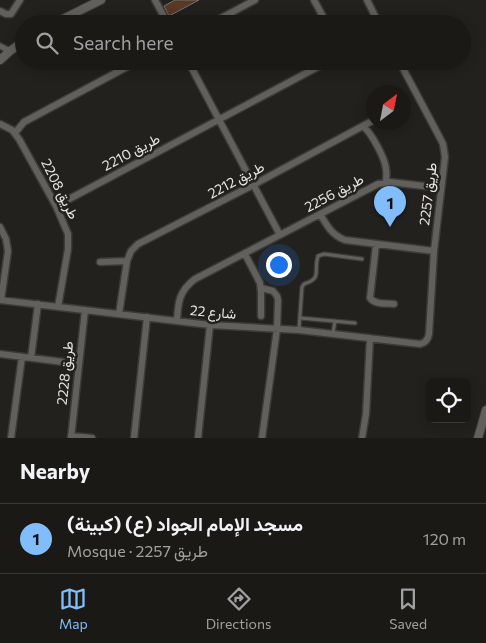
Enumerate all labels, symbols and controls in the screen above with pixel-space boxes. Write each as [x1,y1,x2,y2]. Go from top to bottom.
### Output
search box [15,15,471,70]
icon: search [33,29,61,57]
text: Search here [73,31,173,54]
north arrow [366,85,411,130]
street label: طريق 2210 [99,129,163,175]
street label: طريق 2208 [37,156,83,222]
street label: طريق 2212 [205,158,267,202]
street label: طريق 2257 [415,161,441,227]
street label: طريق 2256 [301,170,367,216]
pin: 1 [374,186,406,227]
your location [266,252,292,278]
street label: شارع 22 [189,301,237,325]
street label: طريق 2228 [53,340,77,406]
map controls [426,378,471,423]
button: locate [426,378,471,423]
text: Nearby [20,458,90,483]
text: مسجد الإمام الجواد (ع) (كبينة) [67,512,303,535]
text: 1 [32,529,40,548]
text: 120 m [423,529,466,548]
text: Mosque · طريق 2257 [67,541,208,560]
tab: Map [59,585,88,632]
tab: Directions [206,585,271,632]
tab: Saved [389,585,427,632]

